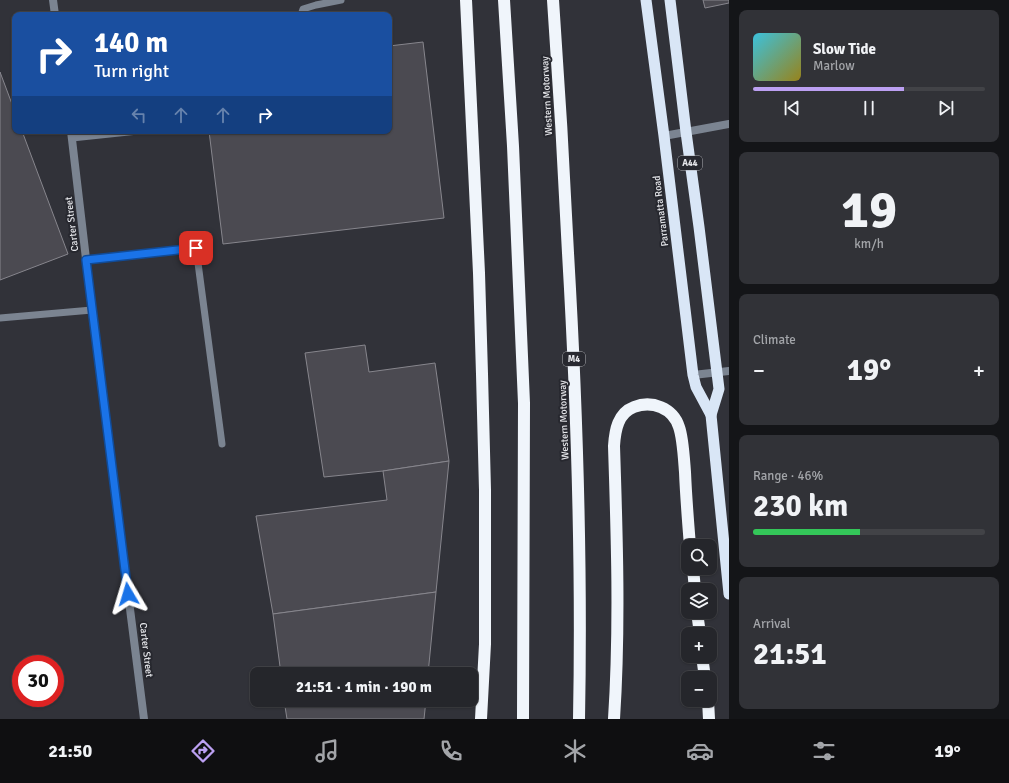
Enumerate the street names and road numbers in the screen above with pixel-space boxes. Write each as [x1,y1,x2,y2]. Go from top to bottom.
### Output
street label: Western Motorway [539,56,555,136]
road number: A44 [678,156,702,170]
street label: Parramatta Road [651,175,671,247]
street label: Carter Street [63,195,81,252]
road number: M4 [563,352,585,366]
street label: Western Motorway [557,380,571,460]
street label: Carter Street [137,622,155,679]

